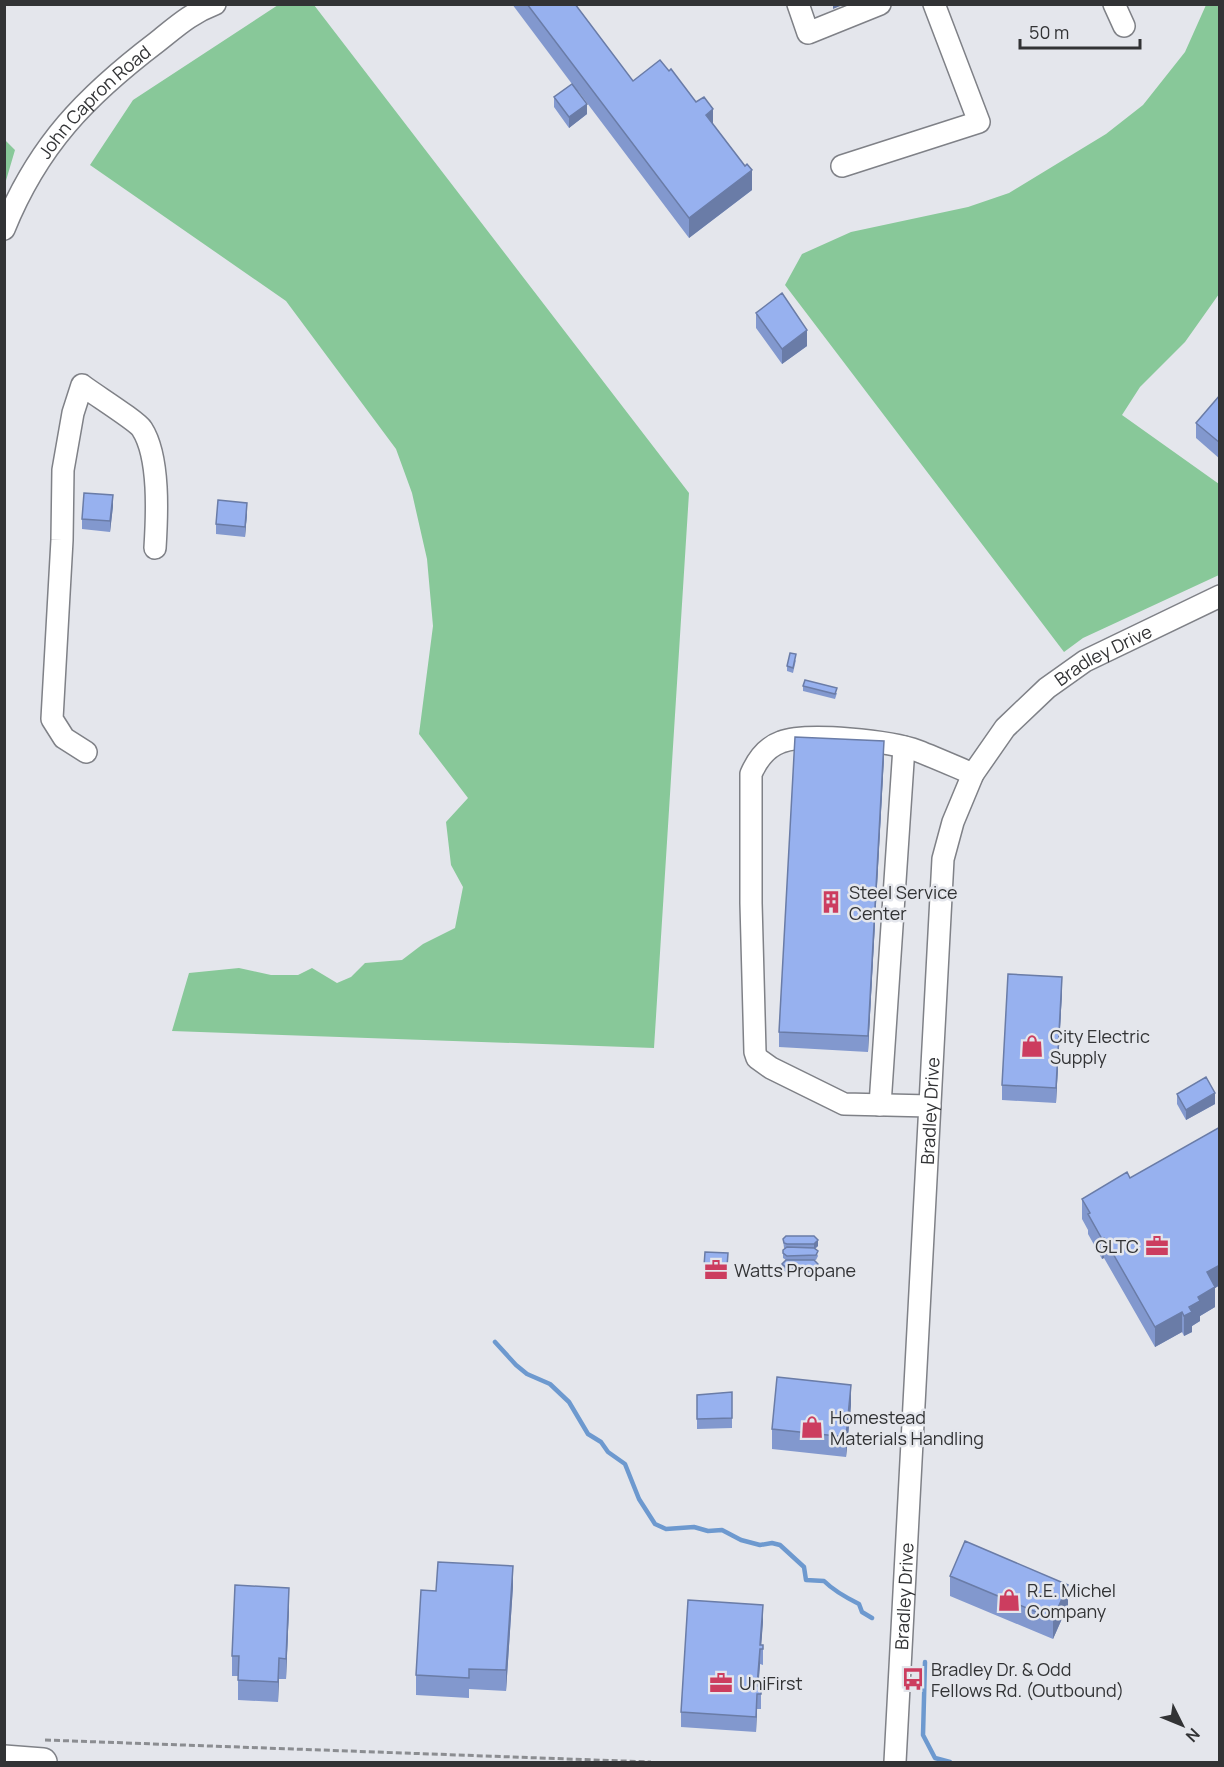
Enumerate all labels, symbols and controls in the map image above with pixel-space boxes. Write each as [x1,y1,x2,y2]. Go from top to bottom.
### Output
scale bar [1020,12,1140,50]
text: 50 m [1029,20,1069,44]
street label: John Capron Road [32,40,155,163]
street label: Bradley Drive [1049,619,1156,691]
place label: Steel Service Center [849,880,957,925]
building icon: Steel Service Center [818,889,844,915]
place label: City Electric Supply [1050,1024,1150,1069]
shop icon: City Electric Supply [1019,1033,1045,1059]
street label: Bradley Drive [915,1057,944,1165]
office icon: GLTC [1144,1233,1170,1259]
place label: GLTC [1095,1234,1139,1258]
office icon: Watts Propane [703,1257,729,1283]
place label: Watts Propane [734,1258,856,1282]
place label: Homestead Materials Handling [830,1405,984,1450]
shop icon: Homestead Materials Handling [799,1414,825,1440]
street label: Bradley Drive [889,1542,919,1651]
place label: R.E. Michel Company [1027,1578,1116,1623]
shop icon: R.E. Michel Company [996,1587,1022,1613]
place label: Bradley Dr. & Odd Fellows Rd. (Outbound) [931,1657,1124,1702]
bus stop icon: Bradley Dr. & Odd Fellows Rd. (Outbound) [900,1666,926,1692]
office icon: UniFirst [708,1670,734,1696]
place label: UniFirst [739,1671,803,1695]
north arrow [1152,1695,1212,1755]
text: N [1181,1724,1205,1747]

